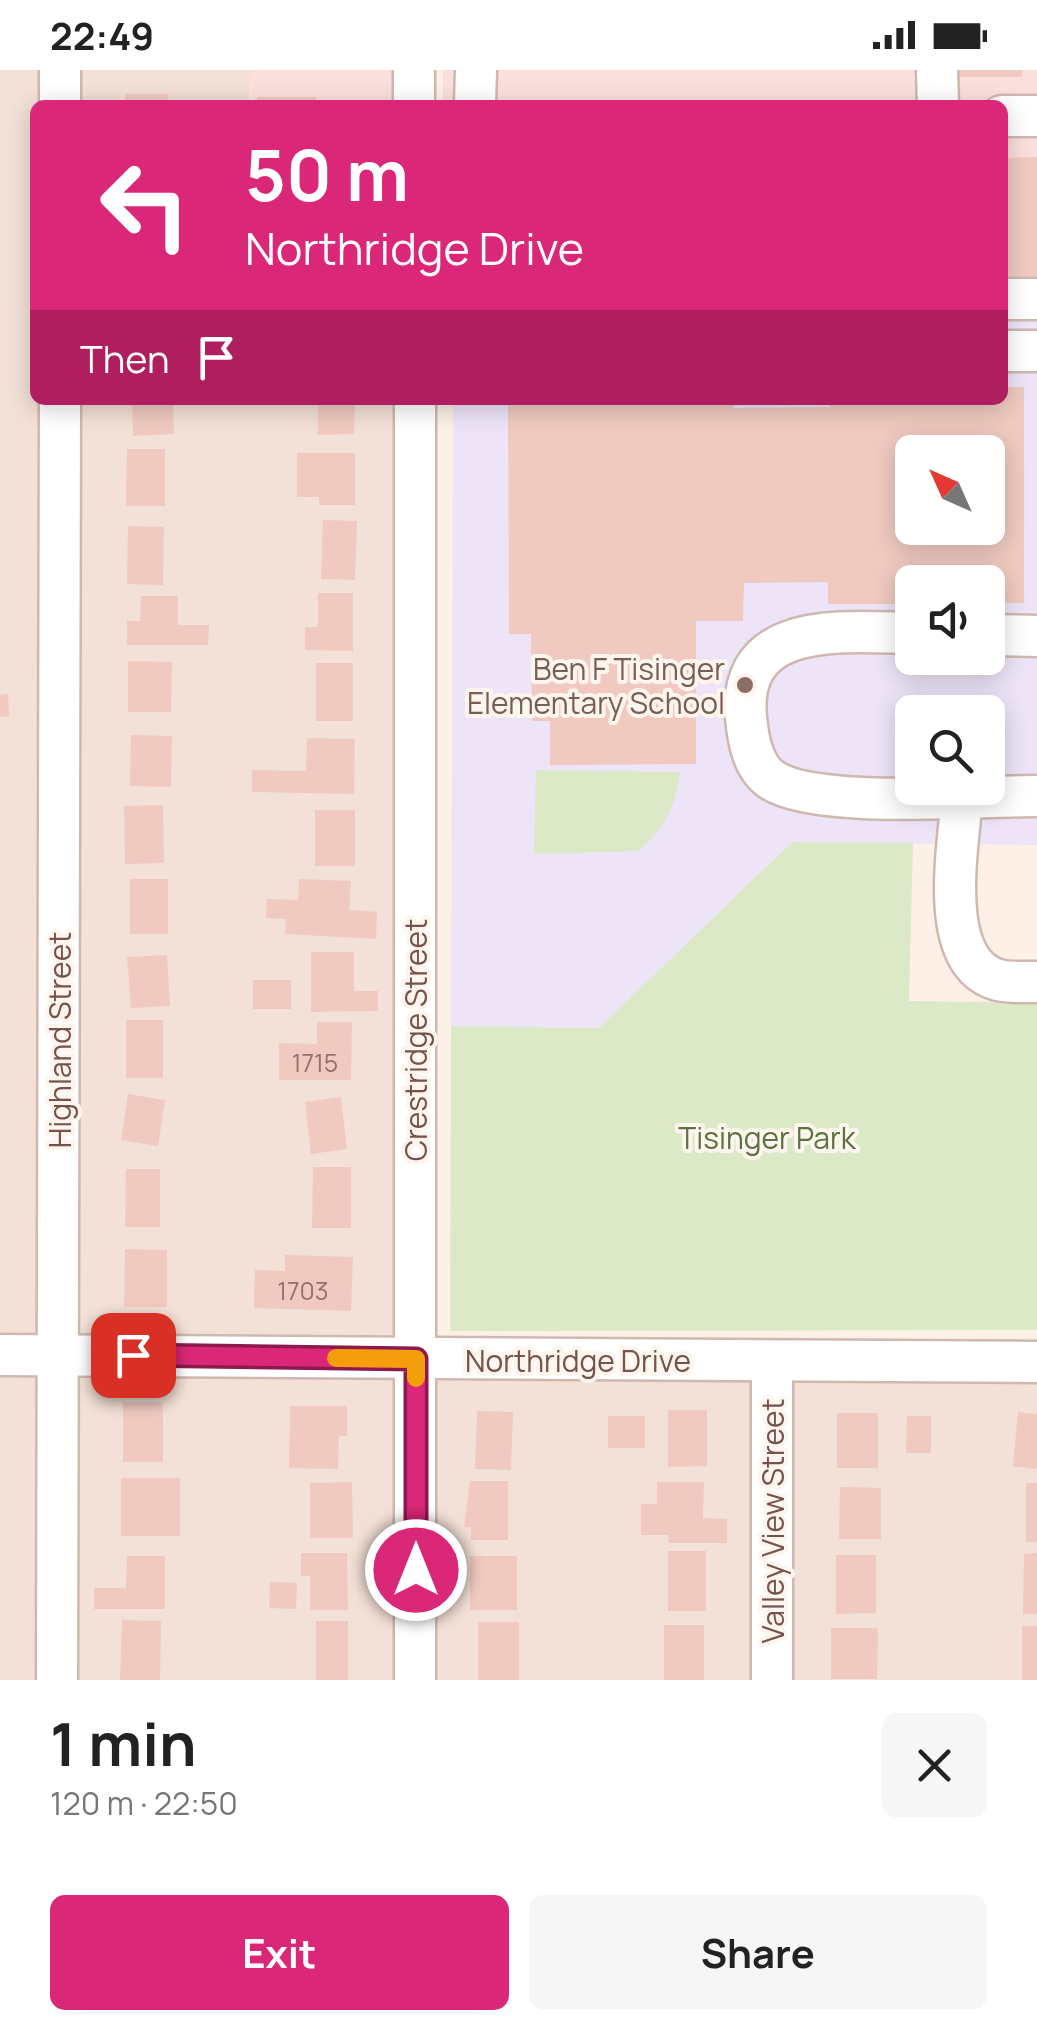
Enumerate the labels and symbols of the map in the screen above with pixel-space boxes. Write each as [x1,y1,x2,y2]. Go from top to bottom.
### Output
north arrow [895,435,1005,545]
place label: Ben F Tisinger Elementary School [467,648,725,723]
marker: Ben F Tisinger Elementary School [734,674,756,696]
street label: Crestridge Street [395,919,436,1161]
street label: Highland Street [39,932,80,1148]
house number: 1715 [292,1045,338,1080]
park label: Tisinger Park [678,1117,857,1158]
house number: 1703 [277,1273,329,1308]
pin [91,1313,176,1398]
street label: Northridge Drive [465,1340,691,1381]
street label: Valley View Street [752,1398,793,1644]
position arrow [364,1518,468,1622]

